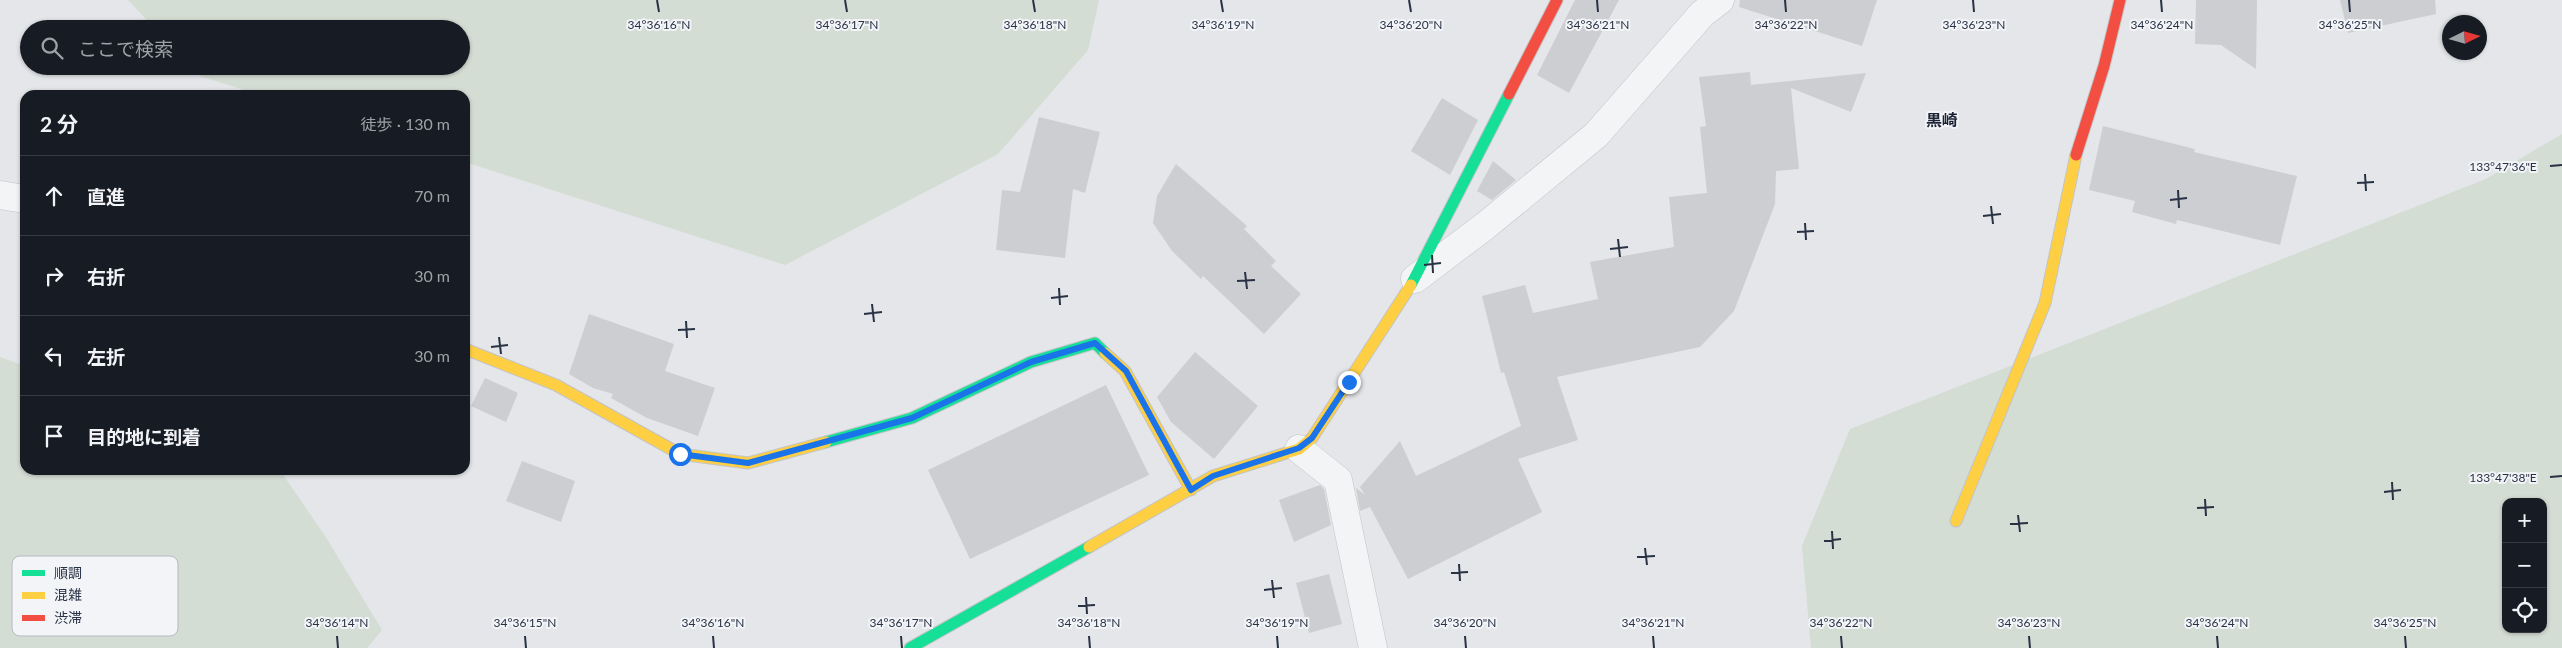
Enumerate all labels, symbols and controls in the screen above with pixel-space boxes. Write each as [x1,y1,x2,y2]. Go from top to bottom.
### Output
north arrow [2442,15,2487,60]
text: 34°36'16"N [628,17,690,32]
text: 34°36'17"N [816,17,878,32]
text: 34°36'18"N [1004,17,1066,32]
text: 34°36'19"N [1192,17,1254,32]
text: 34°36'20"N [1380,17,1442,32]
text: 34°36'21"N [1567,17,1629,32]
text: 34°36'22"N [1755,17,1817,32]
text: 34°36'23"N [1943,17,2005,32]
text: 34°36'24"N [2131,17,2193,32]
text: 34°36'25"N [2319,17,2381,32]
search box [20,20,470,75]
icon: search [38,34,66,62]
text: ここで検索 [78,37,173,60]
district label: 黒崎 [1926,110,1958,129]
text: 2 分 [40,111,78,136]
text: 徒歩 · 130 m [361,114,450,133]
text: 133°47'36"E [2469,159,2537,174]
icon: ahead [40,182,68,210]
text: 直進 [87,185,125,208]
text: 70 m [414,186,450,205]
icon: right [40,262,68,290]
text: 右折 [87,265,125,288]
text: 30 m [414,266,450,285]
icon: left [40,342,68,370]
text: 左折 [87,345,125,368]
text: 30 m [414,346,450,365]
route end [1338,371,1361,394]
icon: arrive [40,422,68,450]
text: 目的地に到着 [87,425,201,448]
route start [669,443,692,466]
text: 133°47'38"E [2469,470,2537,485]
map controls [2502,498,2547,633]
button: + [2502,498,2547,543]
button: − [2502,543,2547,588]
legend [12,556,178,636]
text: 順調 [54,564,82,581]
text: 混雑 [54,586,82,603]
button: locate [2502,588,2547,633]
text: 渋滞 [54,609,82,626]
text: 34°36'14"N [306,615,368,630]
text: 34°36'15"N [494,615,556,630]
text: 34°36'16"N [682,615,744,630]
text: 34°36'17"N [870,615,932,630]
text: 34°36'18"N [1058,615,1120,630]
text: 34°36'19"N [1246,615,1308,630]
text: 34°36'20"N [1434,615,1496,630]
text: 34°36'21"N [1622,615,1684,630]
text: 34°36'22"N [1810,615,1872,630]
text: 34°36'23"N [1998,615,2060,630]
text: 34°36'24"N [2186,615,2248,630]
text: 34°36'25"N [2374,615,2436,630]

